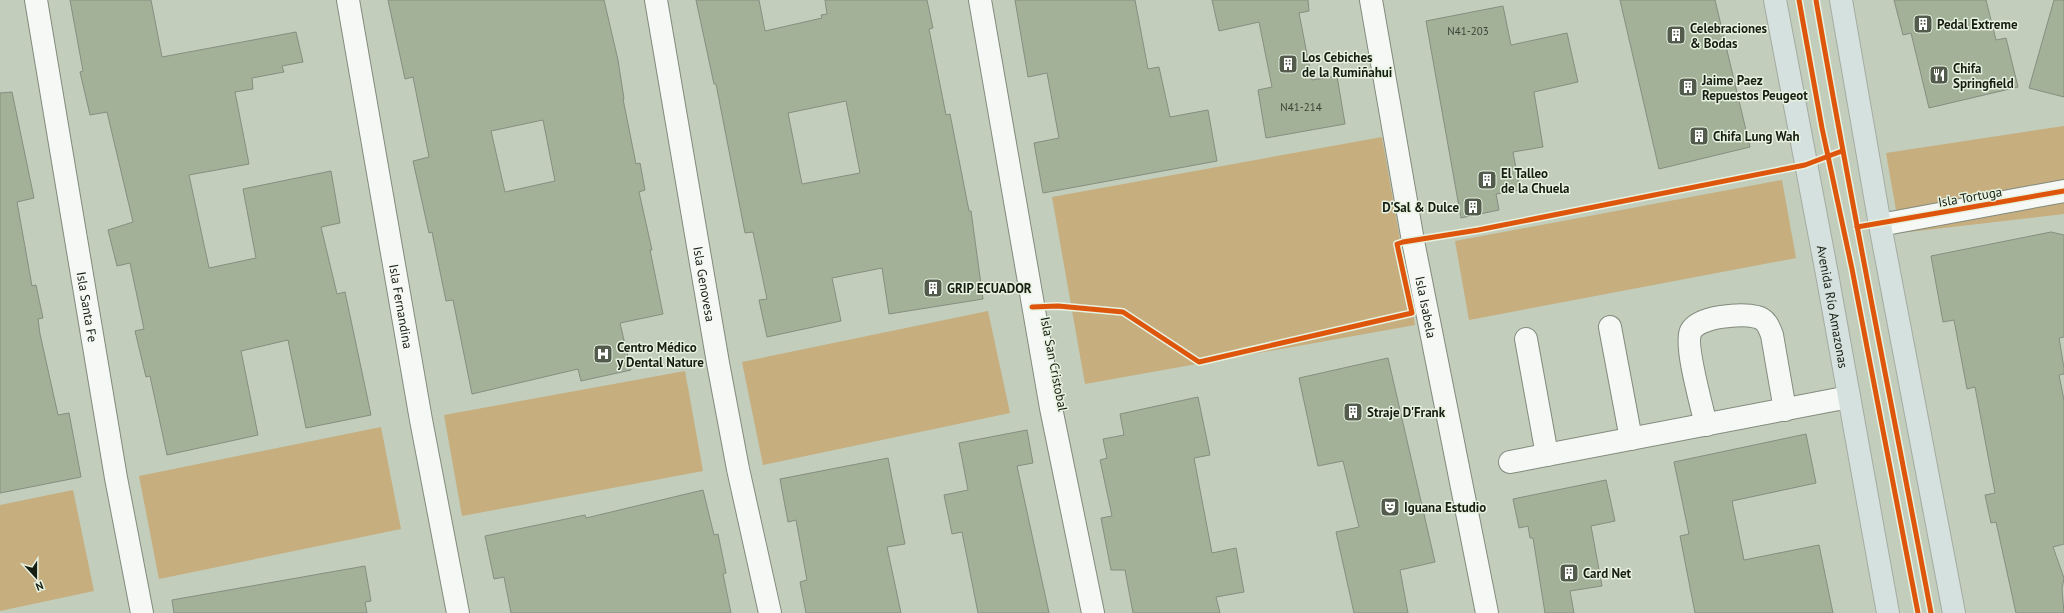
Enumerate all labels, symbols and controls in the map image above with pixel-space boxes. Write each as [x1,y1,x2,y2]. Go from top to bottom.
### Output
building icon: Pedal Extreme [1912,13,1934,35]
place label: Pedal Extreme [1937,16,2018,33]
place label: Celebraciones & Bodas [1690,20,1768,52]
house number: N41-203 [1447,24,1489,38]
building icon: Celebraciones & Bodas [1665,24,1687,46]
place label: Los Cebiches de la Rumiñahui [1302,49,1392,81]
building icon: Los Cebiches de la Rumiñahui [1277,53,1299,75]
place label: Chifa Springfield [1953,60,2014,92]
restaurant icon: Chifa Springfield [1928,64,1950,86]
place label: Jaime Paez Repuestos Peugeot [1701,72,1808,104]
building icon: Jaime Paez Repuestos Peugeot [1677,76,1699,98]
house number: N41-214 [1280,100,1322,114]
building icon: Chifa Lung Wah [1688,125,1710,147]
place label: Chifa Lung Wah [1713,128,1800,145]
place label: El Talleo de la Chuela [1501,165,1570,197]
building icon: El Talleo de la Chuela [1476,169,1498,191]
street label: Isla Tortuga [1937,183,2003,211]
building icon: D'Sal & Dulce [1462,196,1484,218]
place label: D'Sal & Dulce [1382,199,1459,216]
street label: Avenida Río Amazonas [1813,244,1852,370]
street label: Isla Genovesa [690,245,719,323]
street label: Isla Fernandina [386,263,417,350]
street label: Isla Santa Fe [73,270,102,343]
street label: Isla Isabela [1412,275,1441,339]
building icon: GRIP ECUADOR [922,277,944,299]
place label: GRIP ECUADOR [947,280,1032,297]
street label: Isla San Cristobal [1036,315,1072,413]
place label: Centro Médico y Dental Nature [616,339,704,371]
hospital icon: Centro Médico y Dental Nature [592,343,614,365]
building icon: Straje D'Frank [1342,401,1364,423]
place label: Straje D'Frank [1367,404,1446,421]
theatre icon: Iguana Estudio [1379,496,1401,518]
place label: Iguana Estudio [1404,499,1486,516]
north arrow [16,557,56,597]
building icon: Card Net [1558,562,1580,584]
place label: Card Net [1583,565,1632,582]
text: N [34,579,45,594]

